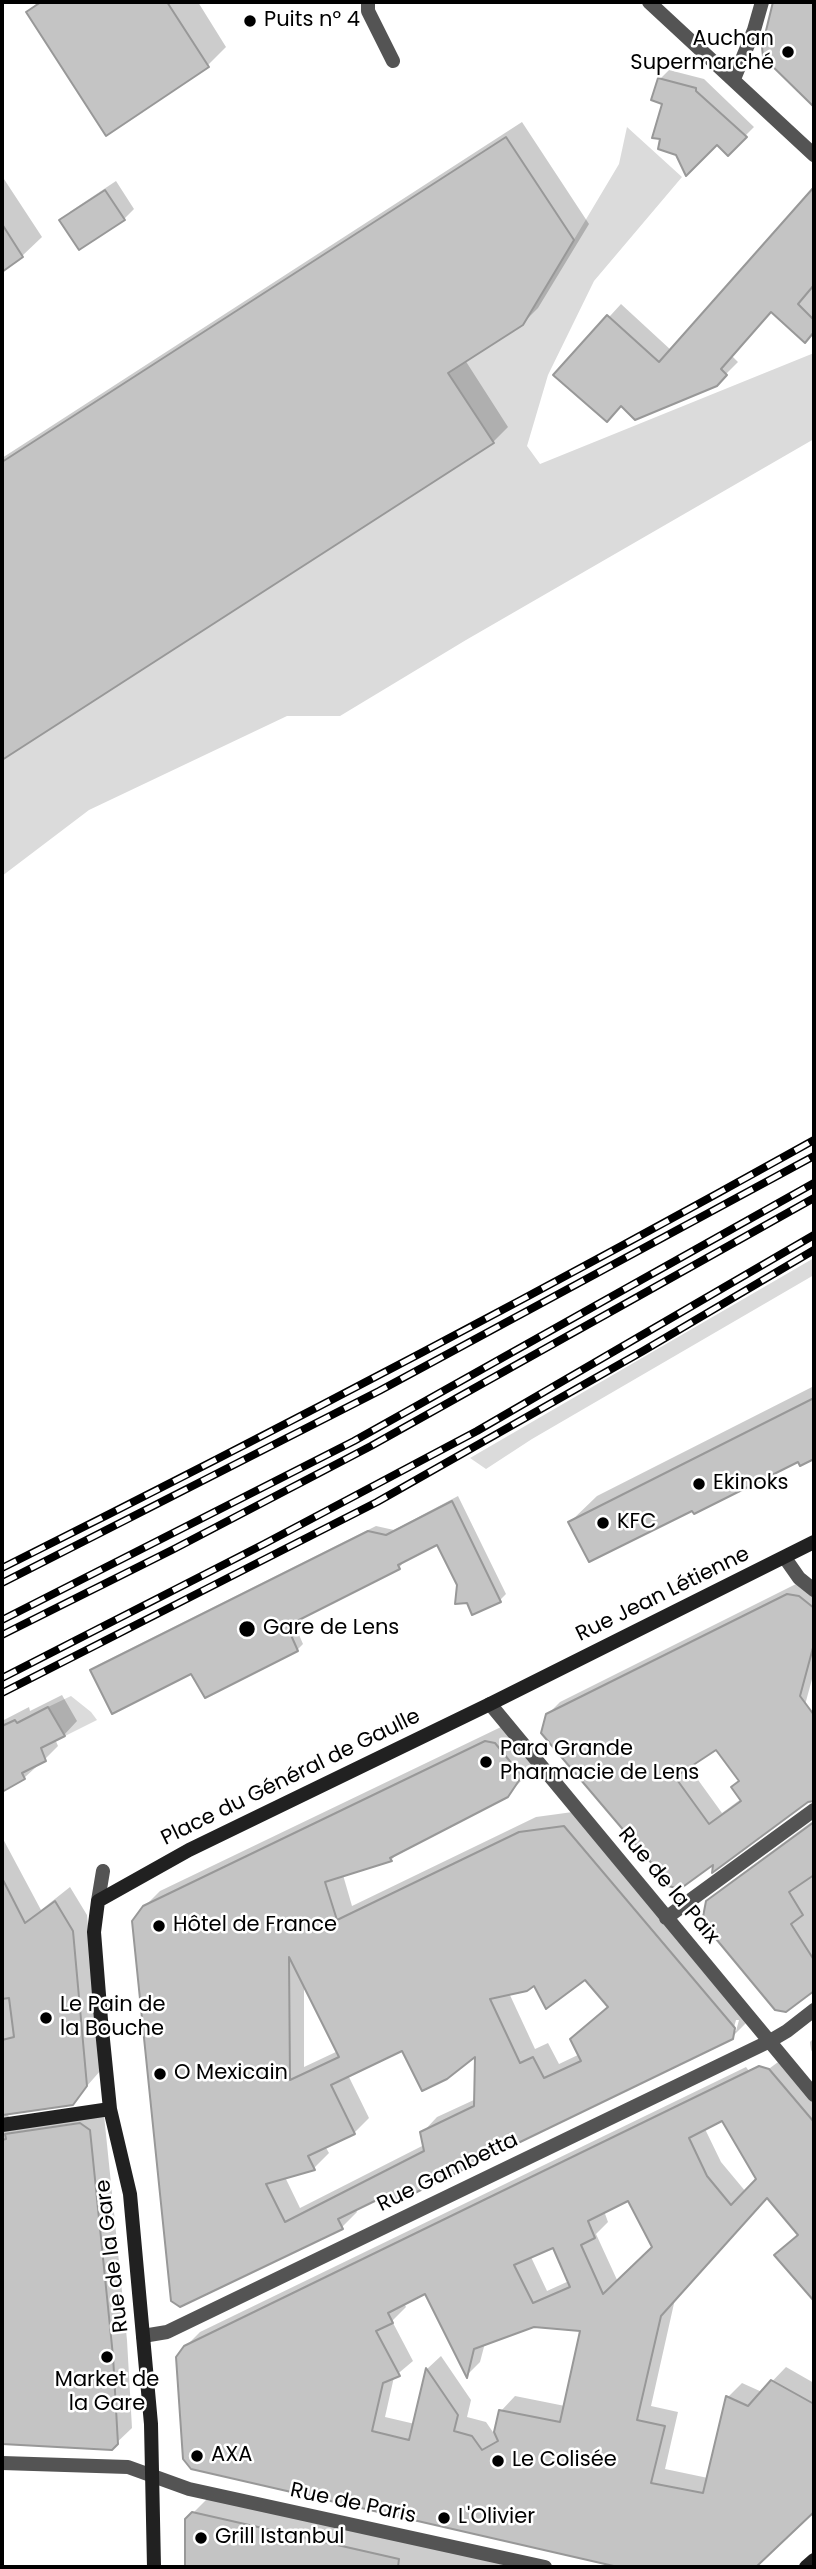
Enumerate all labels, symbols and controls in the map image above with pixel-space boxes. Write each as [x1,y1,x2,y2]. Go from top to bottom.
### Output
place label: Puits n° 4 [264,8,360,34]
marker: Puits n° 4 [242,13,258,29]
place label: Auchan Supermarché [630,27,774,77]
marker: Auchan Supermarché [780,44,796,60]
place label: Ekinoks [713,1471,788,1497]
marker: Ekinoks [691,1476,707,1492]
place label: KFC [617,1510,656,1536]
marker: KFC [595,1515,611,1531]
street label: Rue Jean Létienne [572,1542,754,1648]
place label: Gare de Lens [263,1616,399,1642]
marker: Gare de Lens [237,1619,257,1639]
street label: Place du Général de Gaulle [157,1704,425,1852]
place label: Para Grande Pharmacie de Lens [500,1737,699,1787]
marker: Para Grande Pharmacie de Lens [478,1754,494,1770]
street label: Rue de la Paix [612,1823,724,1949]
place label: Hôtel de France [173,1913,337,1939]
marker: Hôtel de France [151,1918,167,1934]
place label: Le Pain de la Bouche [60,1993,165,2043]
marker: Le Pain de la Bouche [38,2010,54,2026]
place label: O Mexicain [174,2061,288,2087]
marker: O Mexicain [152,2066,168,2082]
street label: Rue Gambetta [373,2128,523,2218]
street label: Rue de la Gare [91,2178,135,2334]
marker: Market de la Gare [99,2349,115,2365]
place label: Market de la Gare [55,2368,159,2418]
place label: AXA [211,2443,252,2469]
marker: AXA [189,2448,205,2464]
place label: Le Colisée [512,2448,617,2474]
marker: Le Colisée [490,2453,506,2469]
street label: Rue de Paris [288,2478,418,2530]
place label: L'Olivier [458,2505,535,2531]
marker: L'Olivier [436,2510,452,2526]
place label: Grill Istanbul [215,2525,344,2551]
marker: Grill Istanbul [193,2530,209,2546]

